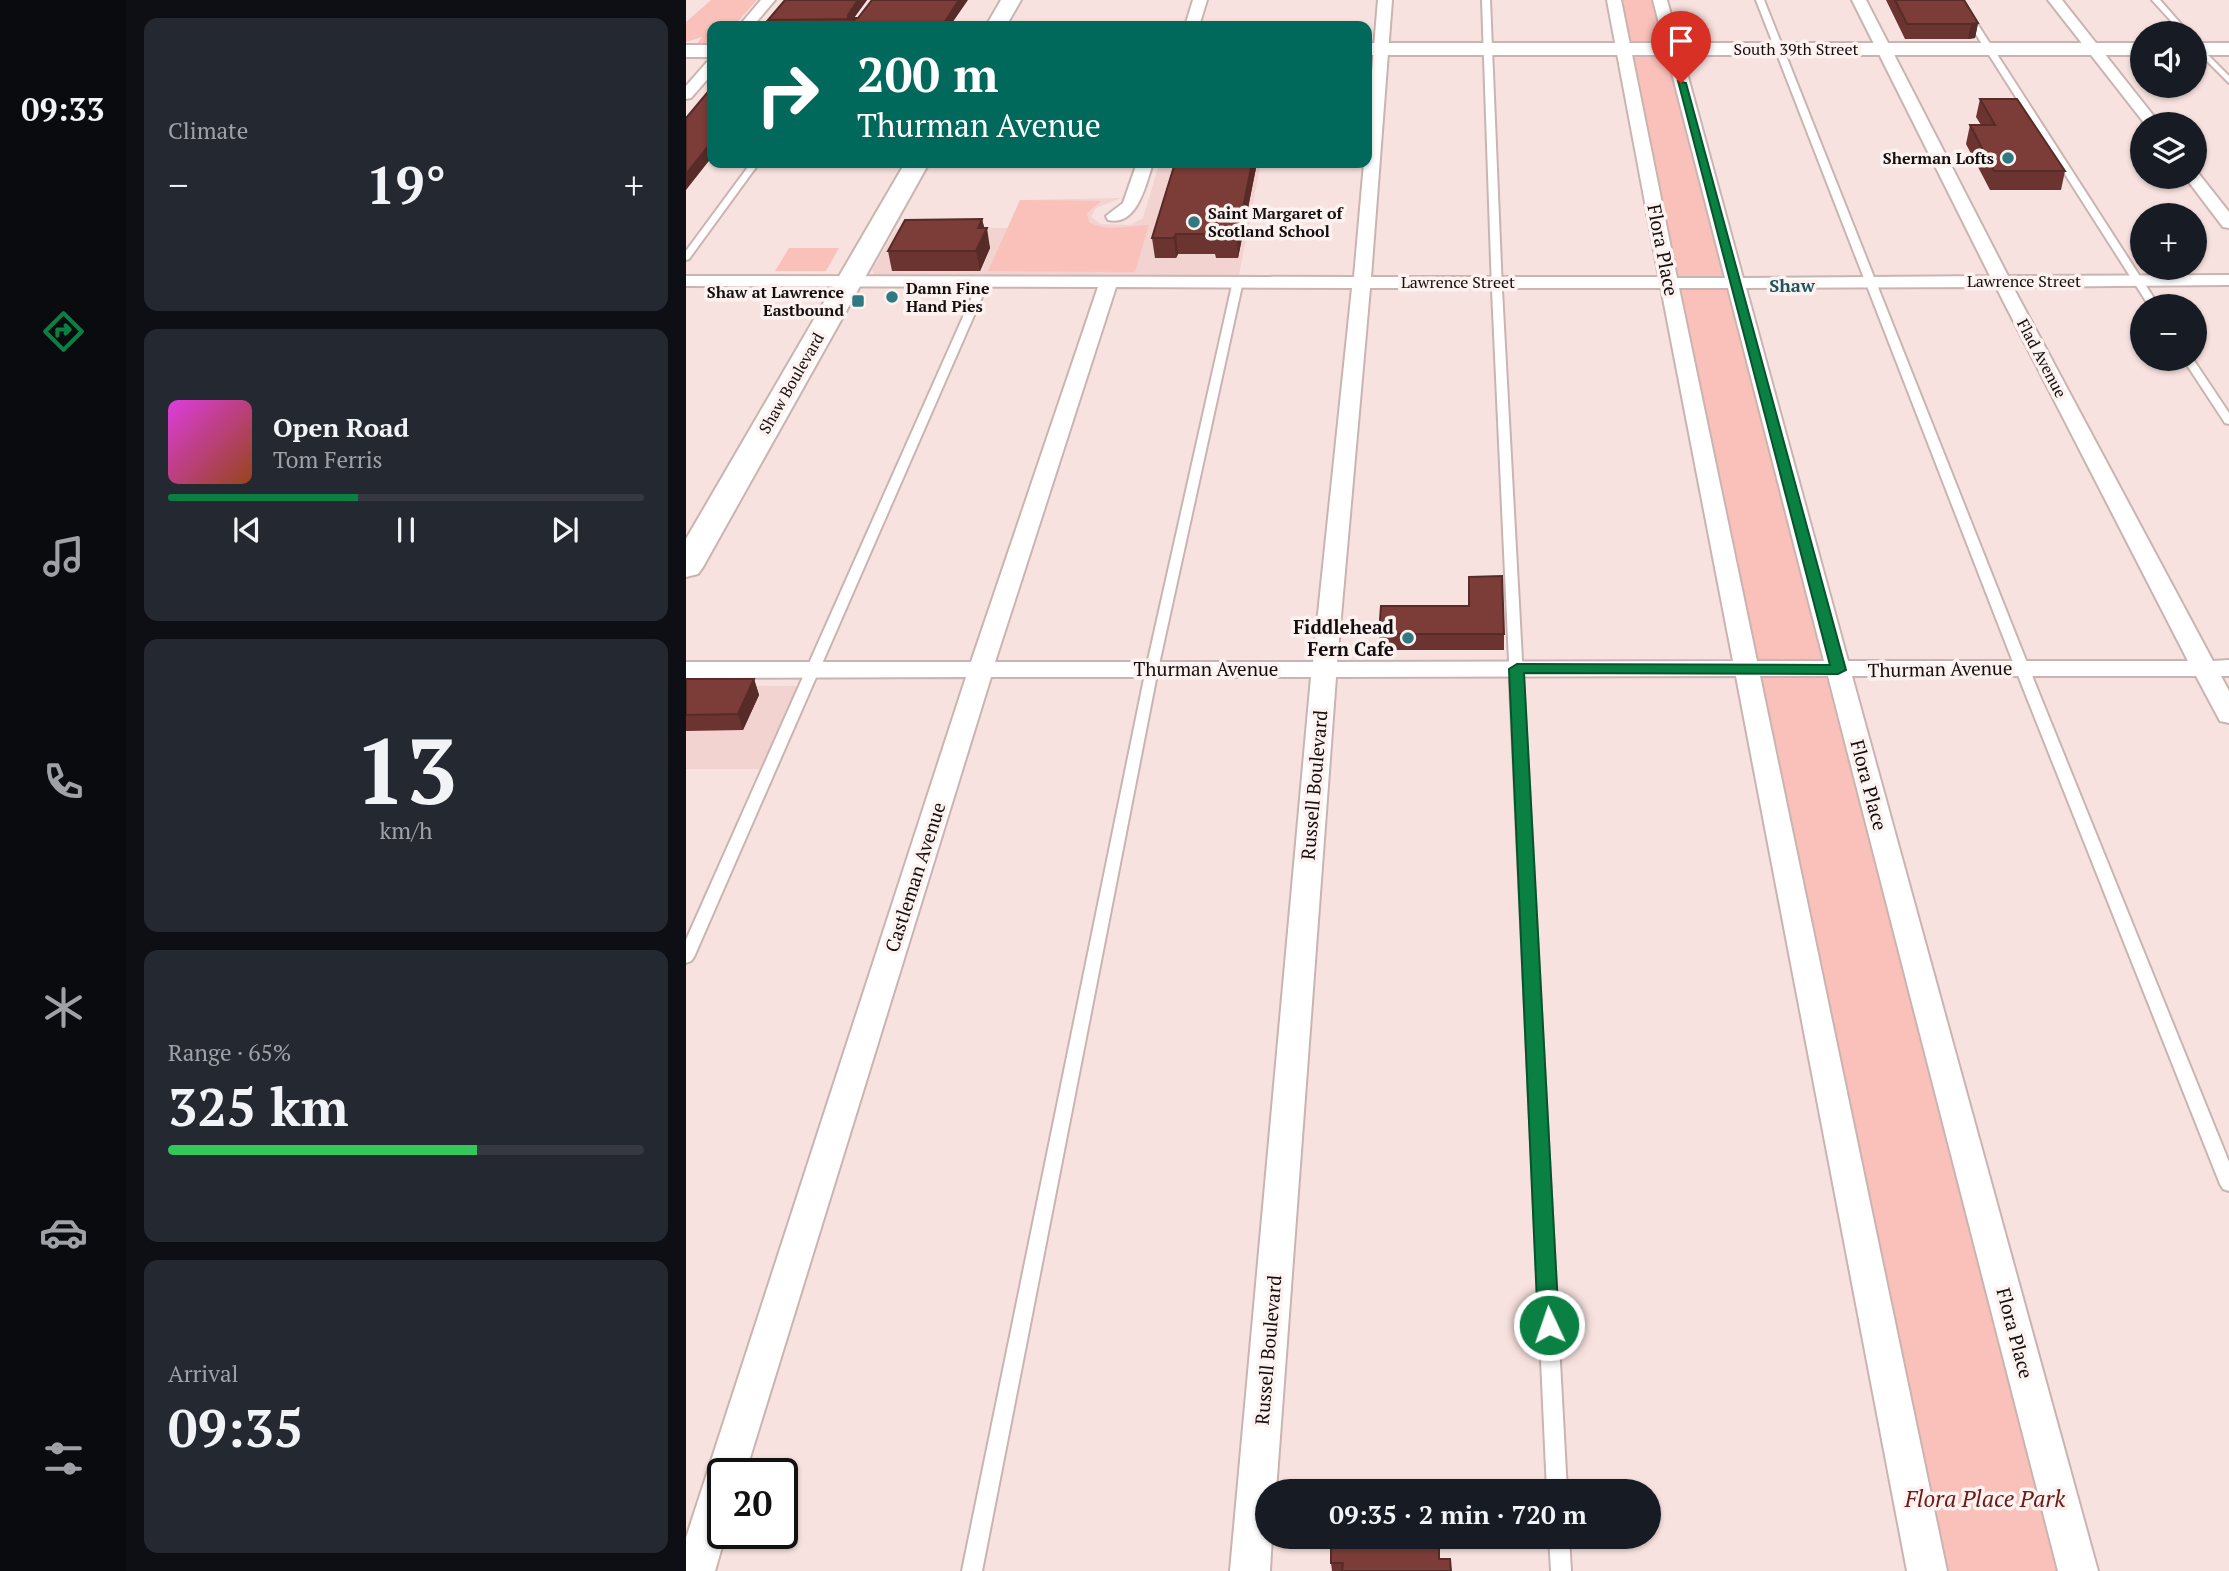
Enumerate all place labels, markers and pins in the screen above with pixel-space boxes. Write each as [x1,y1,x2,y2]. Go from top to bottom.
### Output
pin [1651,11,1711,83]
place label: Sherman Lofts [1883,147,1994,169]
marker: Sherman Lofts [2000,150,2016,166]
place label: Saint Margaret of Scotland School [1208,202,1344,242]
marker: Saint Margaret of Scotland School [1186,214,1202,230]
place label: Damn Fine Hand Pies [906,277,990,317]
place label: Shaw at Lawrence Eastbound [707,281,844,321]
marker: Damn Fine Hand Pies [884,289,900,305]
marker: Shaw at Lawrence Eastbound [850,293,866,309]
place label: Fiddlehead Fern Cafe [1293,614,1395,661]
marker: Fiddlehead Fern Cafe [1400,630,1416,646]

